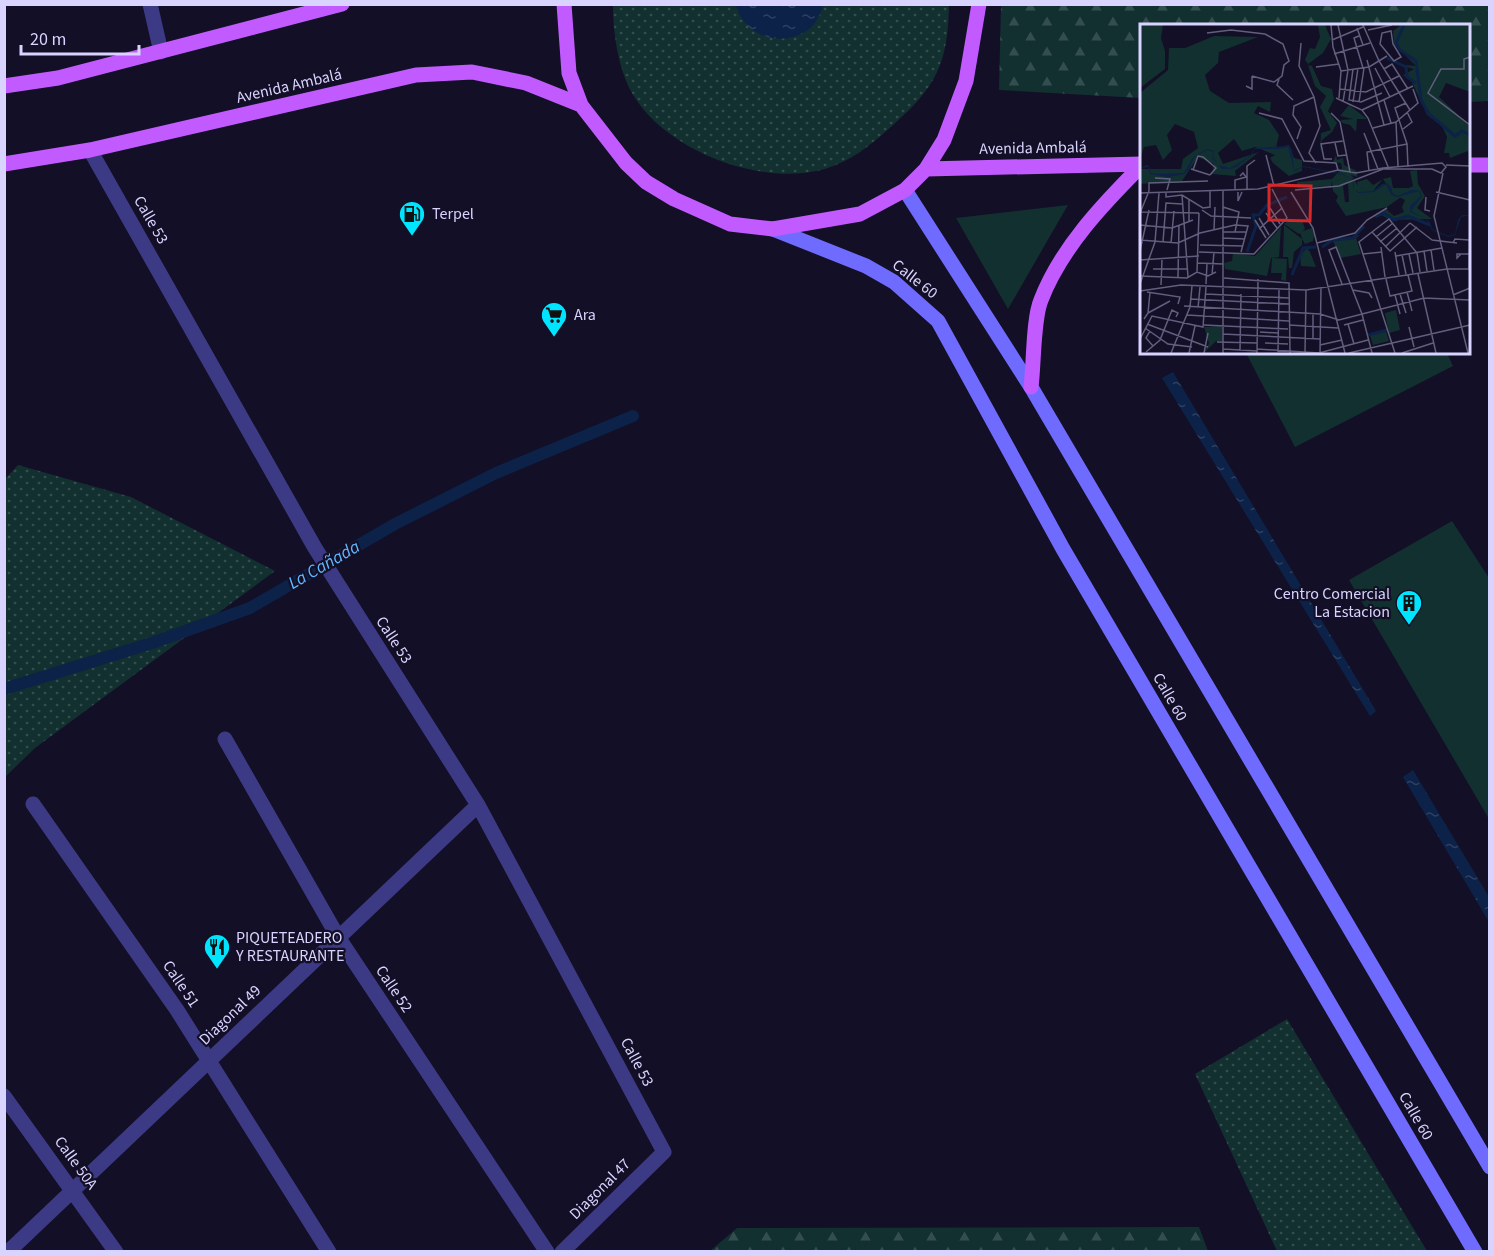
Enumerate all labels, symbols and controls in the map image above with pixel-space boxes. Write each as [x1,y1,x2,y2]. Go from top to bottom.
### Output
scale bar [21,18,140,56]
inset map [1140,24,1470,354]
text: 20 m [30,27,66,52]
street label: Avenida Ambalá [234,63,344,109]
street label: Avenida Ambalá [979,136,1087,160]
street label: Calle 53 [128,192,174,248]
fuel station icon: Terpel [397,199,427,237]
place label: Terpel [432,203,474,225]
street label: Calle 60 [888,254,942,304]
supermarket icon: Ara [539,300,569,338]
place label: Ara [574,304,596,326]
water label: La Cañada [283,534,365,596]
place label: Centro Comercial La Estacion [1274,583,1390,623]
building icon: Centro Comercial La Estacion [1394,588,1424,626]
street label: Calle 53 [371,612,418,668]
street label: Calle 60 [1147,669,1193,725]
place label: PIQUETEADERO Y RESTAURANTE [235,927,344,967]
restaurant icon: PIQUETEADERO Y RESTAURANTE [202,932,232,970]
street label: Calle 51 [157,956,205,1012]
street label: Calle 52 [370,961,418,1017]
street label: Diagonal 49 [194,980,266,1050]
street label: Calle 53 [615,1034,659,1090]
street label: Calle 60 [1393,1088,1439,1144]
street label: Calle 50A [49,1132,103,1194]
street label: Diagonal 47 [565,1153,636,1224]

